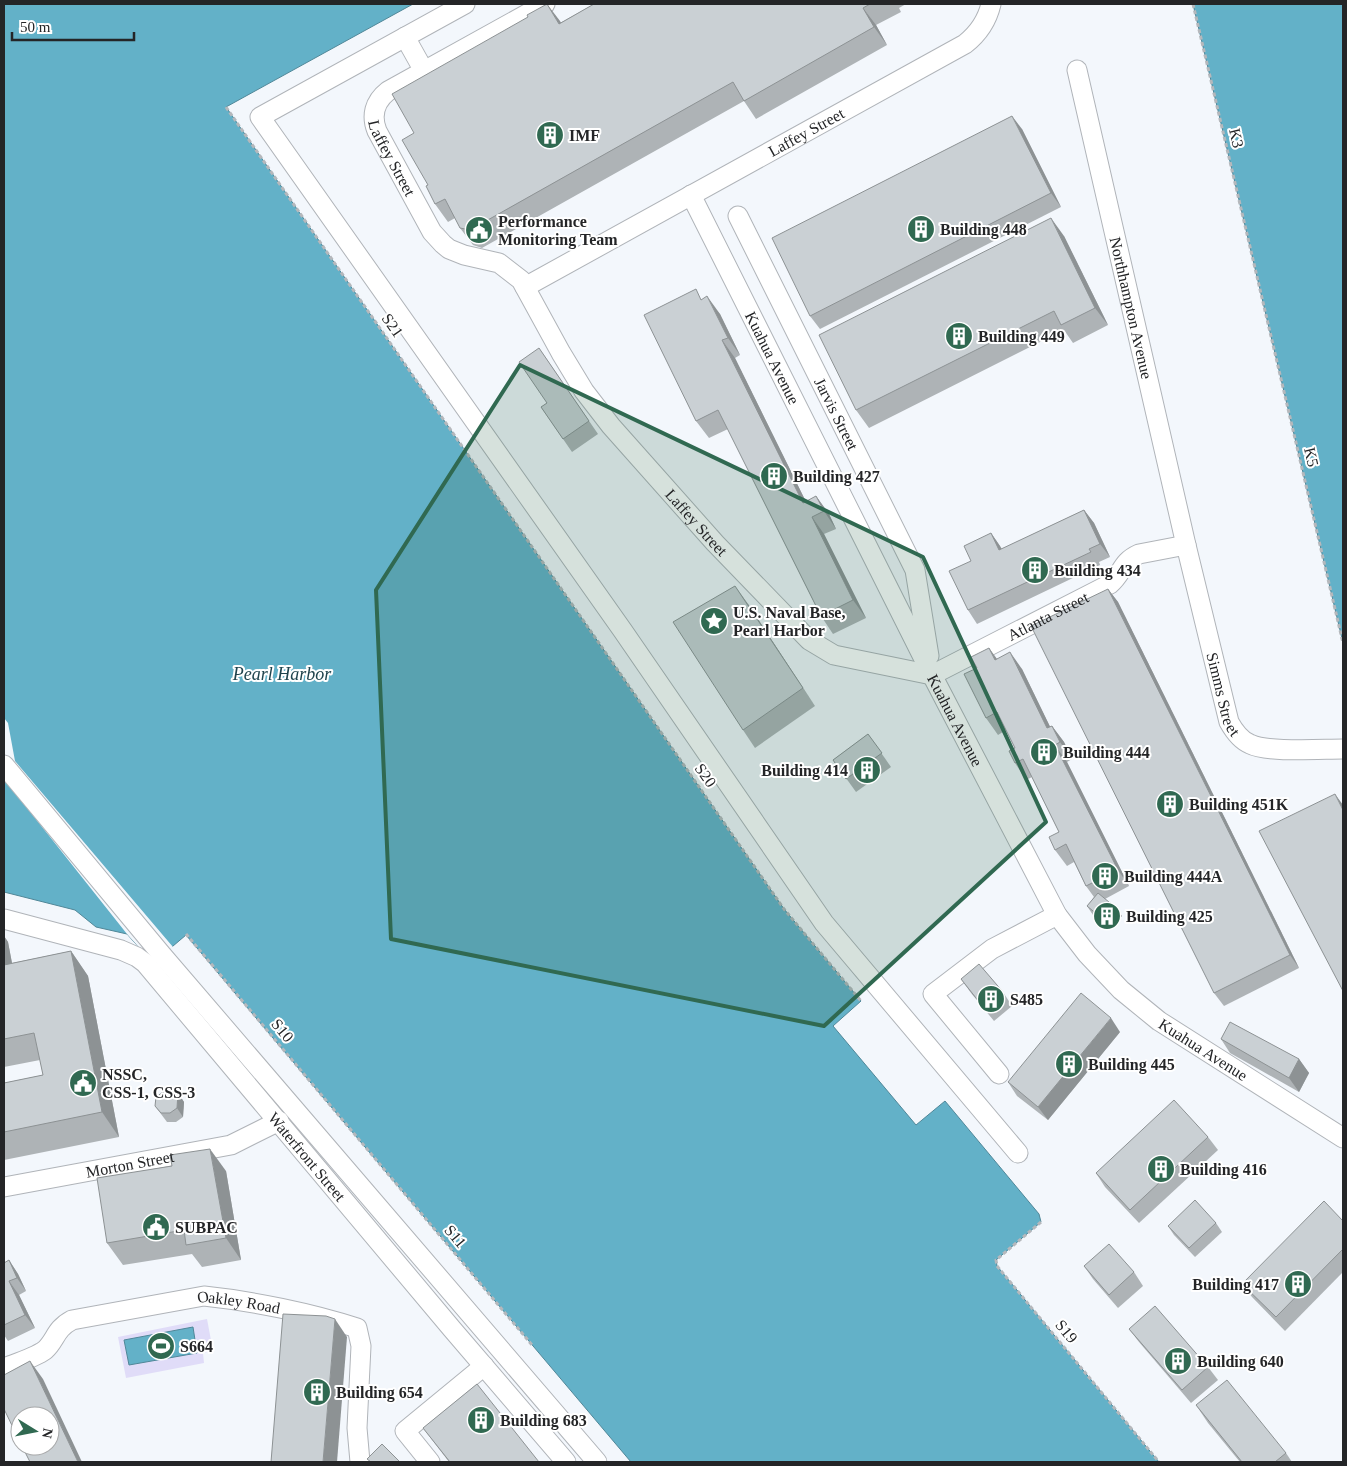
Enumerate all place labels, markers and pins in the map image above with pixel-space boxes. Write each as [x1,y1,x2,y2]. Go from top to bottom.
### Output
building icon: IMF [535,120,565,150]
place label: IMF [569,127,600,144]
place label: Performance Monitoring Team [498,213,618,249]
building icon: Building 448 [906,214,936,244]
public building icon: Performance Monitoring Team [464,215,494,245]
place label: Building 448 [940,221,1027,239]
building icon: Building 449 [944,321,974,351]
place label: Building 449 [978,328,1065,346]
building icon: Building 427 [759,461,789,491]
place label: Building 427 [793,468,880,486]
building icon: Building 434 [1020,555,1050,585]
place label: Building 434 [1054,562,1141,580]
place label: U.S. Naval Base, Pearl Harbor [733,604,845,639]
place icon: U.S. Naval Base, Pearl Harbor [699,606,729,636]
building icon: Building 444 [1029,737,1059,767]
place label: Building 444 [1063,744,1150,762]
building icon: Building 414 [852,755,882,785]
place label: Building 414 [761,762,848,780]
building icon: Building 451K [1155,789,1185,819]
place label: Building 451K [1189,796,1289,814]
building icon: Building 444A [1090,861,1120,891]
place label: Building 444A [1124,868,1223,886]
building icon: Building 425 [1092,901,1122,931]
place label: Building 425 [1126,908,1213,926]
building icon: S485 [976,984,1006,1014]
place label: S485 [1010,991,1043,1008]
building icon: Building 445 [1054,1049,1084,1079]
place label: Building 445 [1088,1056,1175,1074]
place label: NSSC, CSS-1, CSS-3 [102,1066,195,1101]
public building icon: NSSC, CSS-1, CSS-3 [68,1068,98,1098]
building icon: Building 416 [1146,1154,1176,1184]
place label: Building 416 [1180,1161,1267,1179]
public building icon: SUBPAC [141,1212,171,1242]
place label: SUBPAC [175,1219,238,1236]
building icon: Building 417 [1283,1269,1313,1299]
place label: Building 417 [1192,1276,1279,1294]
sports icon: S664 [146,1331,176,1361]
place label: S664 [180,1338,213,1355]
building icon: Building 640 [1163,1346,1193,1376]
place label: Building 640 [1197,1353,1284,1371]
building icon: Building 654 [302,1377,332,1407]
place label: Building 654 [336,1384,423,1402]
building icon: Building 683 [466,1405,496,1435]
place label: Building 683 [500,1412,587,1430]

